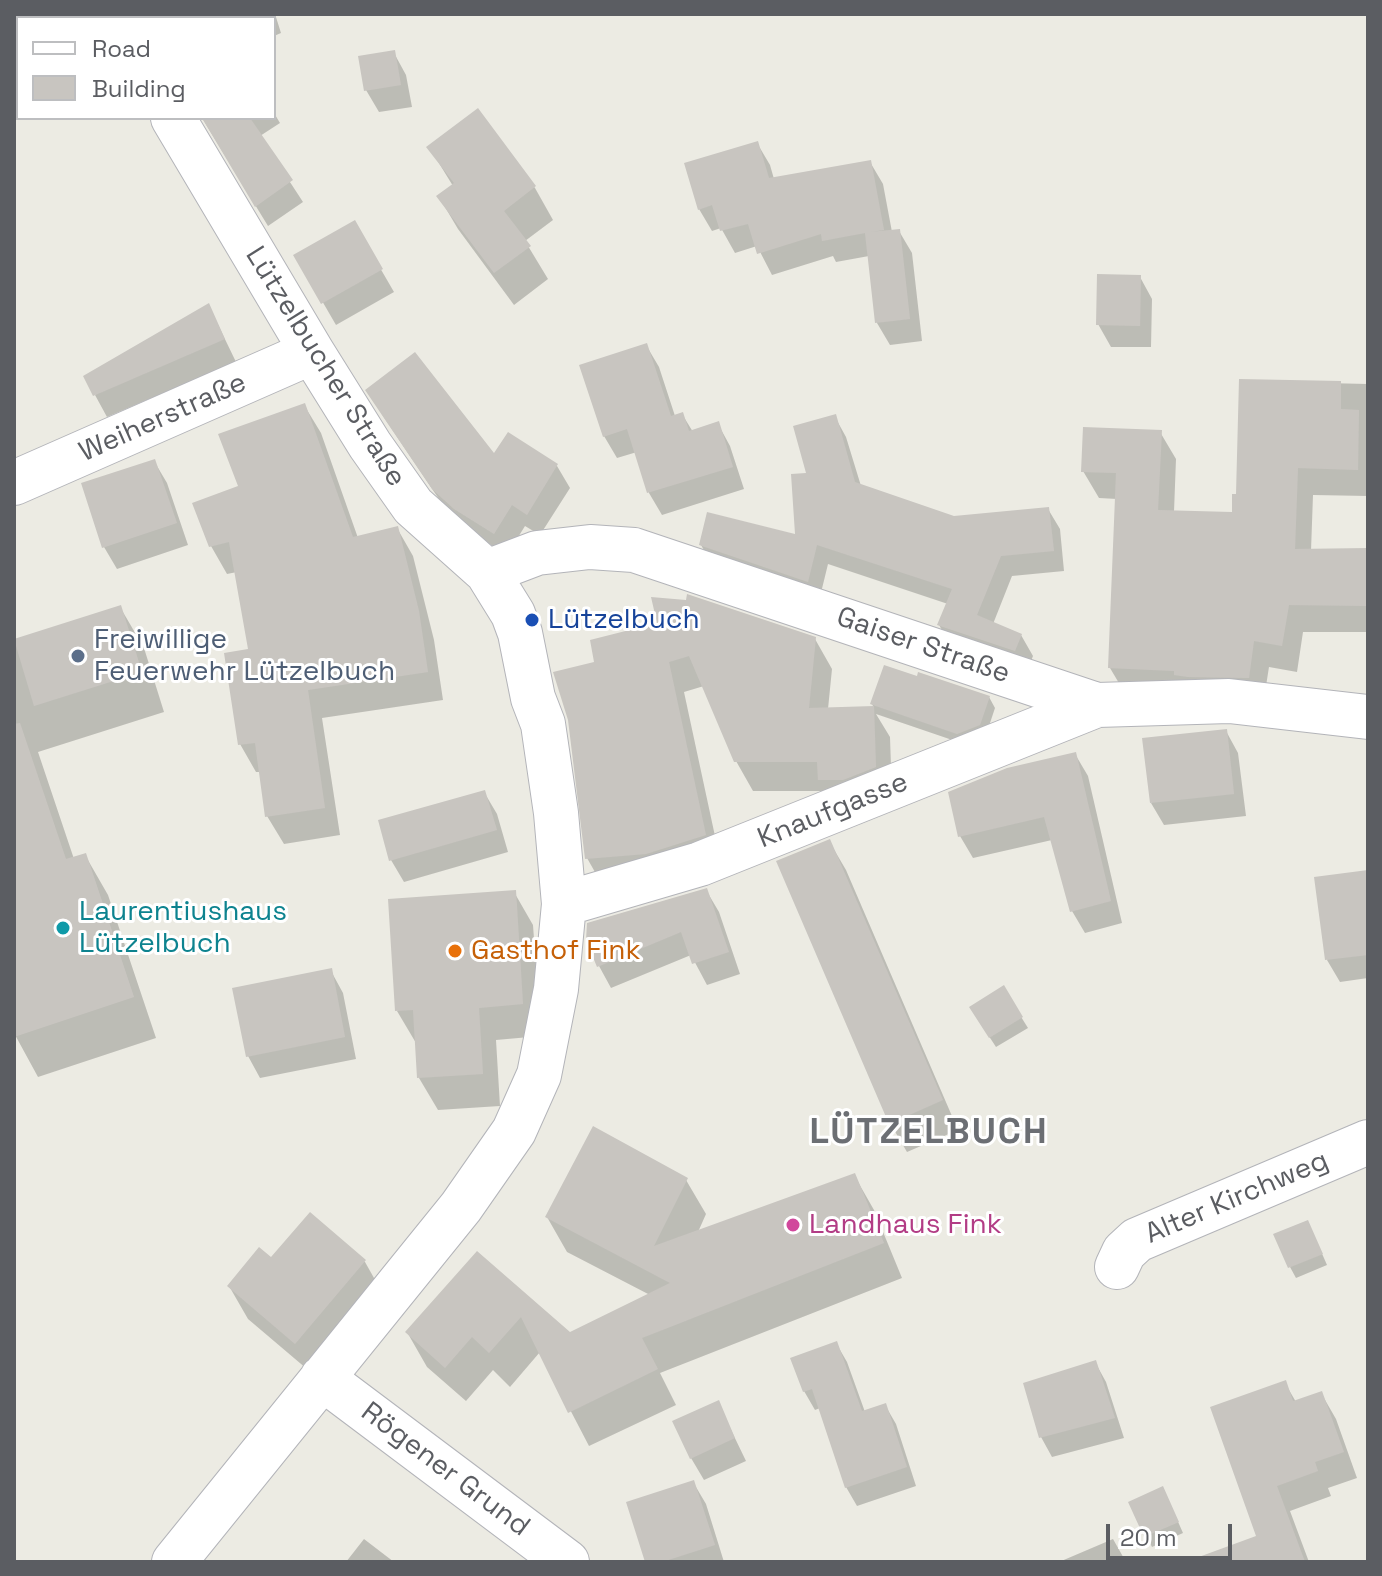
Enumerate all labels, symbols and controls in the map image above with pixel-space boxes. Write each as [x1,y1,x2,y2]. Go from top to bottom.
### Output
legend [16,16,276,120]
text: Road [92,33,151,64]
text: Building [92,73,186,104]
street label: Lützelbucher Straße [238,241,412,493]
street label: Weiherstraße [74,366,252,470]
street label: Gaiser Straße [832,601,1014,691]
place label: Lützelbuch [548,603,700,637]
marker: Lützelbuch [523,611,541,629]
place label: Freiwillige Feuerwehr Lützelbuch [94,623,395,689]
marker: Freiwillige Feuerwehr Lützelbuch [69,647,87,665]
street label: Knaufgasse [753,766,913,856]
place label: Laurentiushaus Lützelbuch [79,895,287,961]
marker: Laurentiushaus Lützelbuch [54,919,72,937]
place label: Gasthof Fink [471,934,640,968]
marker: Gasthof Fink [446,942,464,960]
district label: LÜTZELBUCH [809,1111,1049,1155]
street label: Alter Kirchweg [1140,1144,1334,1252]
place label: Landhaus Fink [809,1208,1002,1242]
marker: Landhaus Fink [784,1216,802,1234]
street label: Rögener Grund [354,1396,536,1544]
scale bar [1110,1508,1236,1558]
text: 20 m [1120,1522,1177,1553]

